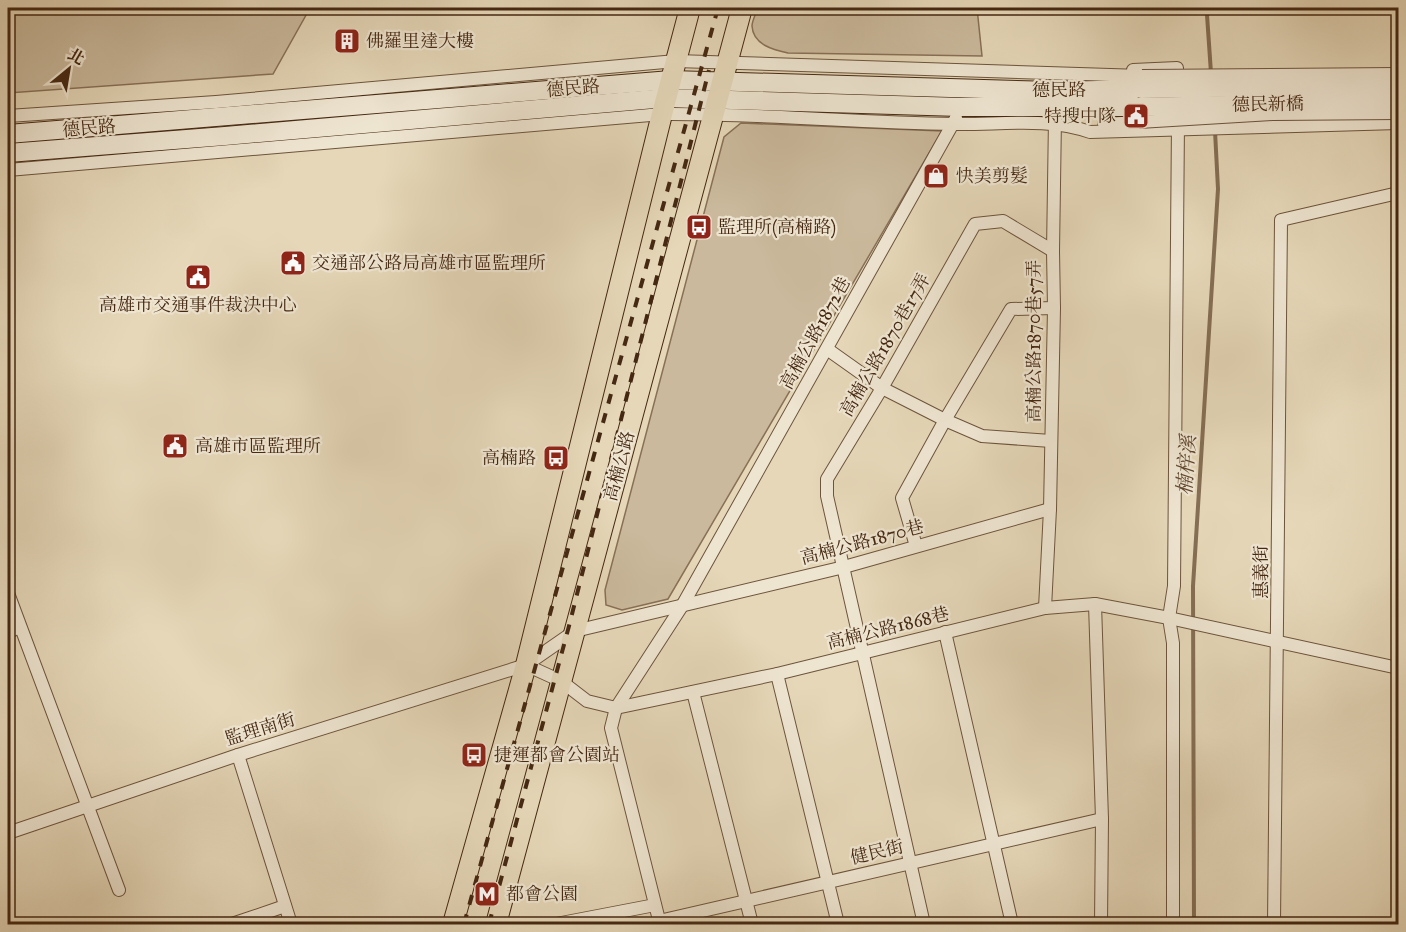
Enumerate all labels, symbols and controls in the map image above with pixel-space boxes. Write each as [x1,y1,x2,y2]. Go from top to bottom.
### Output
building icon: 佛羅里達大樓 [332,26,362,56]
place label: 佛羅里達大樓 [366,30,474,52]
north arrow [39,39,99,99]
text: 北 [65,44,88,69]
street label: 德民路 [545,75,601,101]
street label: 德民路 [1032,79,1086,101]
street label: 德民新橋 [1232,92,1304,116]
public building icon: 特搜中隊 [1121,101,1151,131]
place label: 特搜中隊 [1044,105,1116,127]
street label: 德民路 [61,115,117,141]
shop icon: 快美剪髮 [921,161,951,191]
place label: 快美剪髮 [956,165,1028,187]
bus stop icon: 監理所(高楠路) [684,212,714,242]
place label: 監理所(高楠路) [718,216,836,239]
public building icon: 交通部公路局高雄市區監理所 [278,248,308,278]
place label: 交通部公路局高雄市區監理所 [312,252,546,274]
street label: 高楠公路1870巷57弄 [1023,260,1045,422]
public building icon: 高雄市交通事件裁決中心 [183,262,213,292]
street label: 高楠公路1870巷17弄 [835,270,935,420]
street label: 高楠公路1872巷 [775,273,855,393]
place label: 高雄市交通事件裁決中心 [99,294,297,316]
street label: 高楠公路 [599,428,639,504]
public building icon: 高雄市區監理所 [160,431,190,461]
water label: 楠梓溪 [1172,432,1200,496]
place label: 高雄市區監理所 [195,435,321,457]
bus stop icon: 高楠路 [541,443,571,473]
place label: 高楠路 [482,447,536,469]
street label: 高楠公路1870巷 [798,515,926,569]
street label: 惠義街 [1250,545,1272,599]
street label: 高楠公路1868巷 [824,602,952,654]
street label: 監理南街 [222,708,298,750]
bus stop icon: 捷運都會公園站 [459,740,489,770]
place label: 捷運都會公園站 [494,744,620,766]
street label: 健民街 [848,835,906,869]
metro station icon: 都會公園 [472,879,502,909]
place label: 都會公園 [506,883,578,905]

